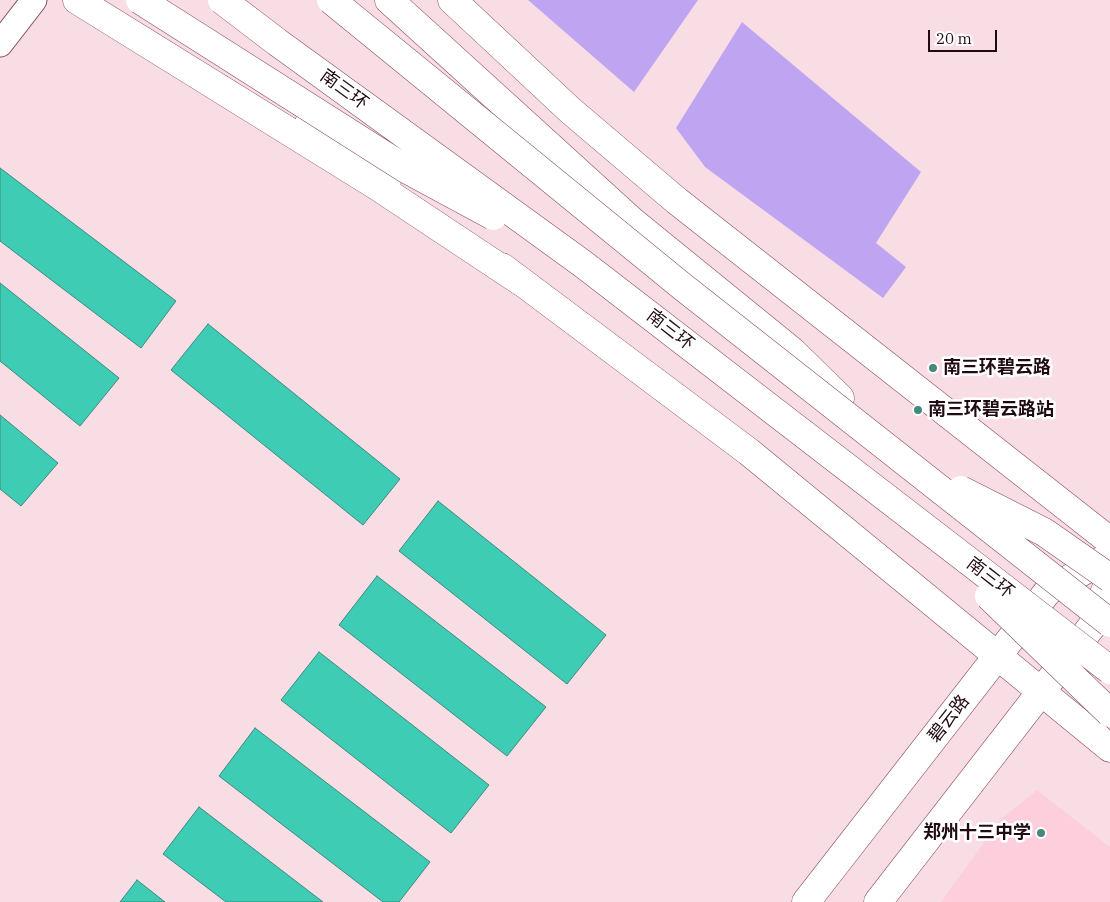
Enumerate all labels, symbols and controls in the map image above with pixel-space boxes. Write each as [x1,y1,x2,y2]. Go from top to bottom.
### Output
scale bar [930,20,999,52]
text: 20 m [936,29,972,48]
street label: 南三环 [316,65,372,115]
street label: 南三环 [642,305,698,355]
place label: 南三环碧云路 [943,357,1051,379]
marker: 南三环碧云路 [927,362,939,374]
place label: 南三环碧云路站 [928,399,1054,421]
marker: 南三环碧云路站 [912,404,924,416]
street label: 南三环 [962,553,1018,603]
street label: 碧云路 [924,691,974,747]
place label: 郑州十三中学 [923,822,1031,844]
marker: 郑州十三中学 [1035,827,1047,839]

